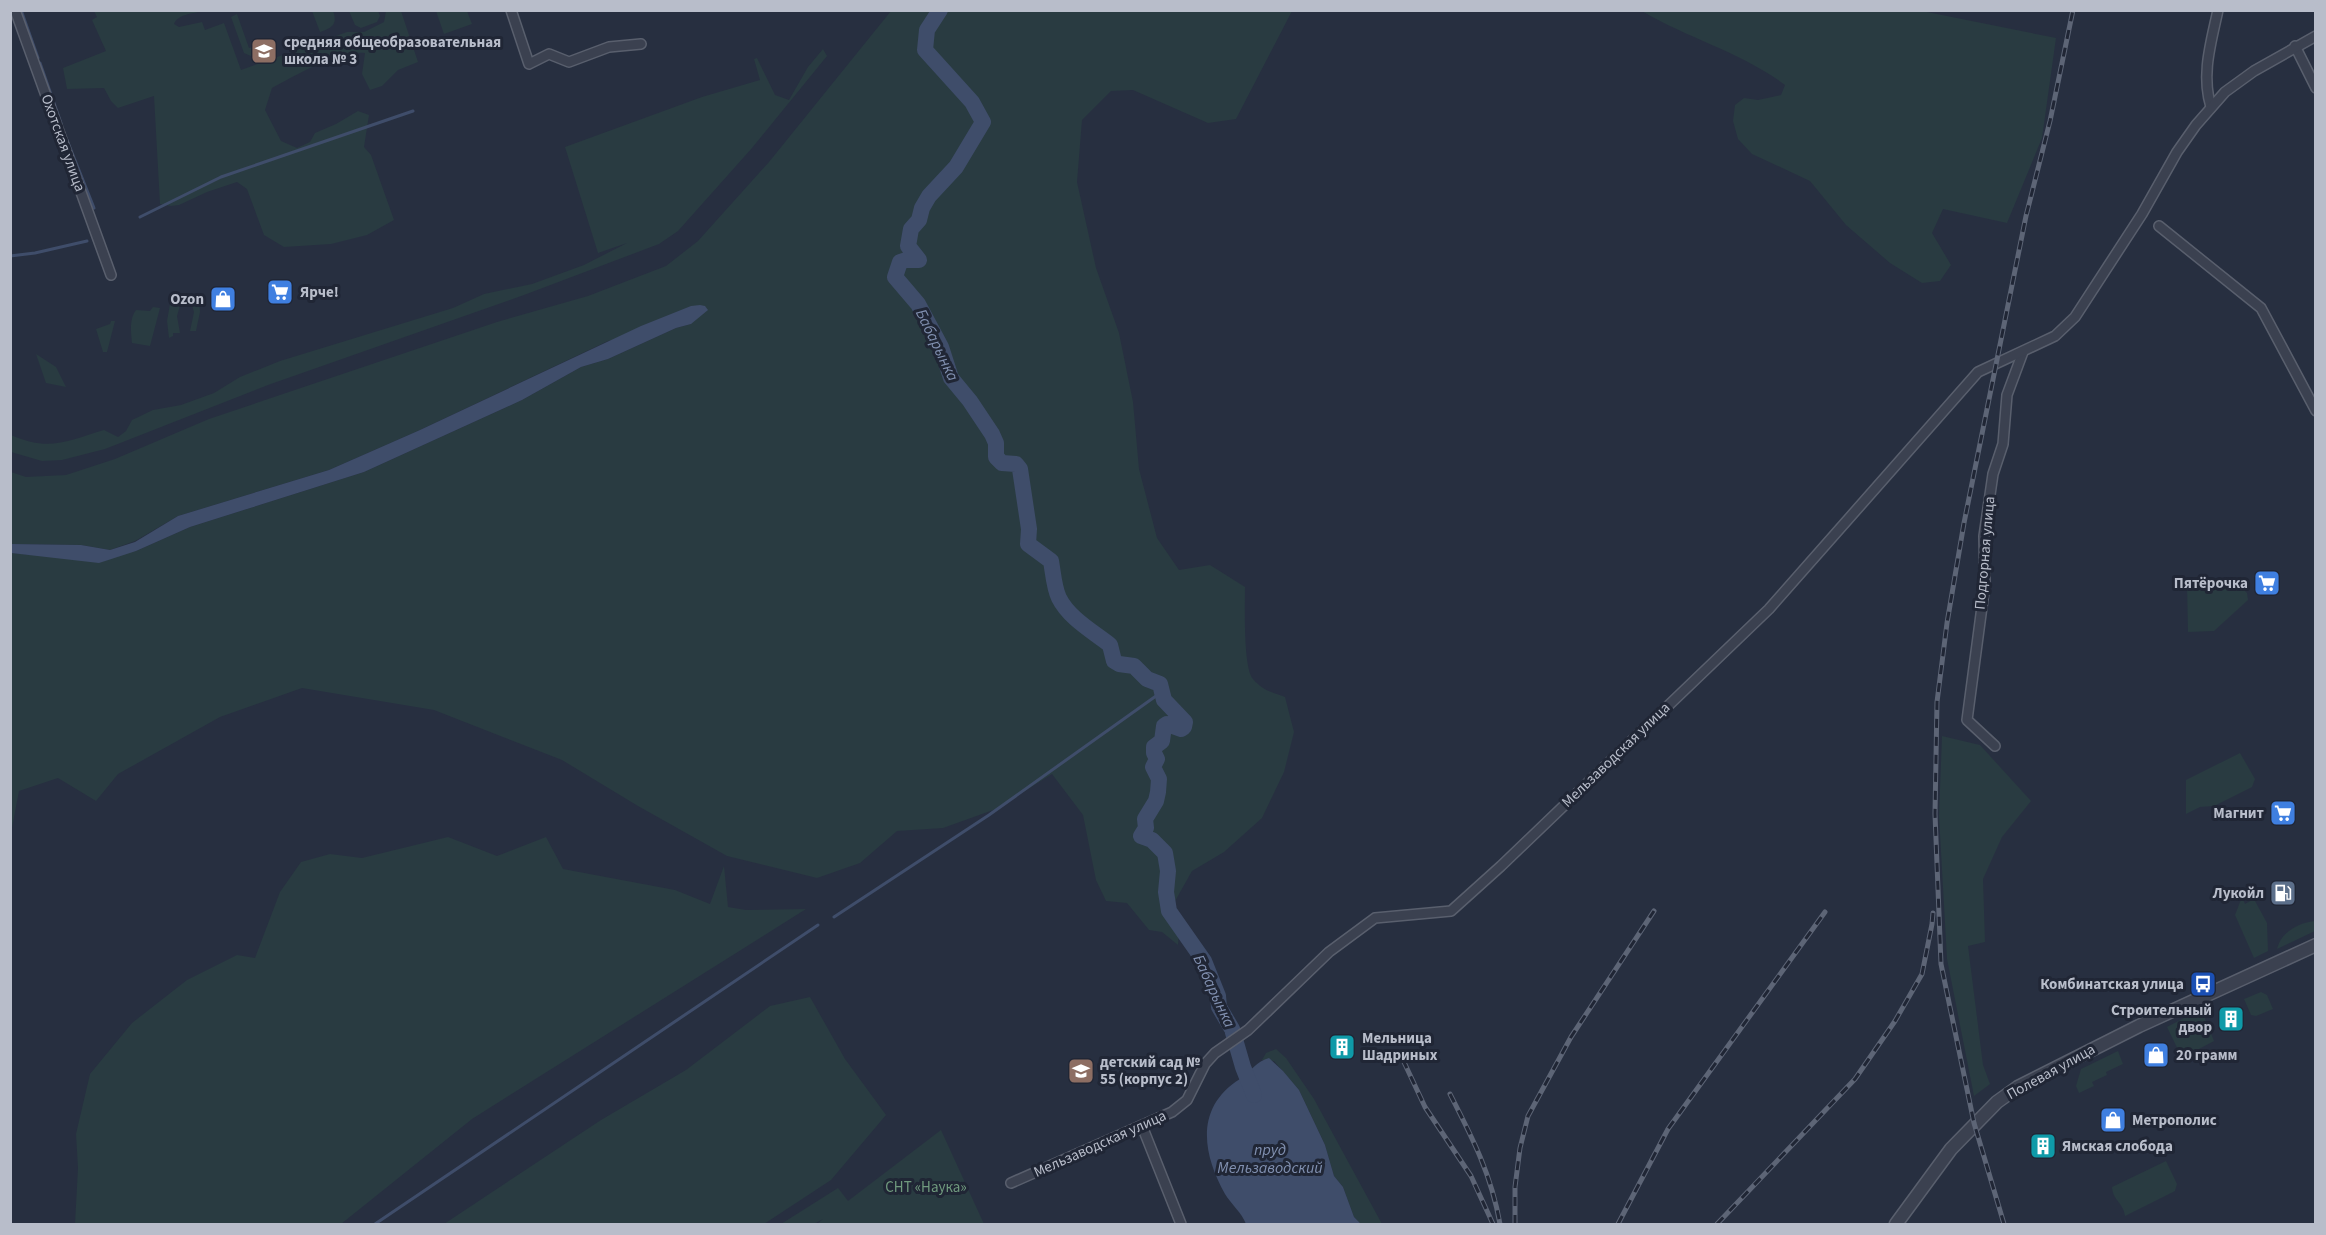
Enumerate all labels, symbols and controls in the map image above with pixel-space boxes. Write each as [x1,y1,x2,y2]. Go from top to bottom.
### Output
place label: средняя общеобразовательная школа № 3 [284,32,501,70]
school or university icon: средняя общеобразовательная школа № 3 [249,36,279,66]
street label: Охотская улица [36,91,90,195]
supermarket icon: Ярче! [265,277,295,307]
place label: Ярче! [300,282,339,303]
shop icon: Ozon [208,284,238,314]
place label: Ozon [170,289,204,310]
water label: Бабарынка [910,305,964,385]
street label: Подгорная улица [1970,495,2000,611]
supermarket icon: Пятёрочка [2252,568,2282,598]
place label: Пятёрочка [2174,573,2248,594]
street label: Мельзаводская улица [1557,698,1675,812]
supermarket icon: Магнит [2268,798,2298,828]
place label: Магнит [2213,803,2264,824]
fuel station icon: Лукойл [2268,878,2298,908]
place label: Лукойл [2212,883,2264,904]
water label: Бабарынка [1188,951,1241,1031]
bus stop icon: Комбинатская улица [2188,969,2218,999]
place label: Комбинатская улица [2040,974,2184,995]
place label: Строительный двор [2111,1000,2212,1038]
building icon: Строительный двор [2216,1004,2246,1034]
place label: Мельница Шадриных [1362,1028,1438,1066]
building icon: Мельница Шадриных [1327,1032,1357,1062]
street label: Полевая улица [2003,1039,2099,1105]
shop icon: 20 грамм [2141,1040,2171,1070]
place label: 20 грамм [2176,1045,2237,1066]
place label: детский сад № 55 (корпус 2) [1100,1052,1201,1090]
school or university icon: детский сад № 55 (корпус 2) [1066,1056,1096,1086]
street label: Мельзаводская улица [1030,1105,1170,1183]
shop icon: Метрополис [2098,1105,2128,1135]
place label: Метрополис [2132,1110,2217,1131]
building icon: Ямская слобода [2028,1131,2058,1161]
place label: Ямская слобода [2062,1136,2173,1157]
water label: пруд Мельзаводский [1217,1139,1323,1179]
park label: СНТ «Наука» [885,1177,967,1198]

